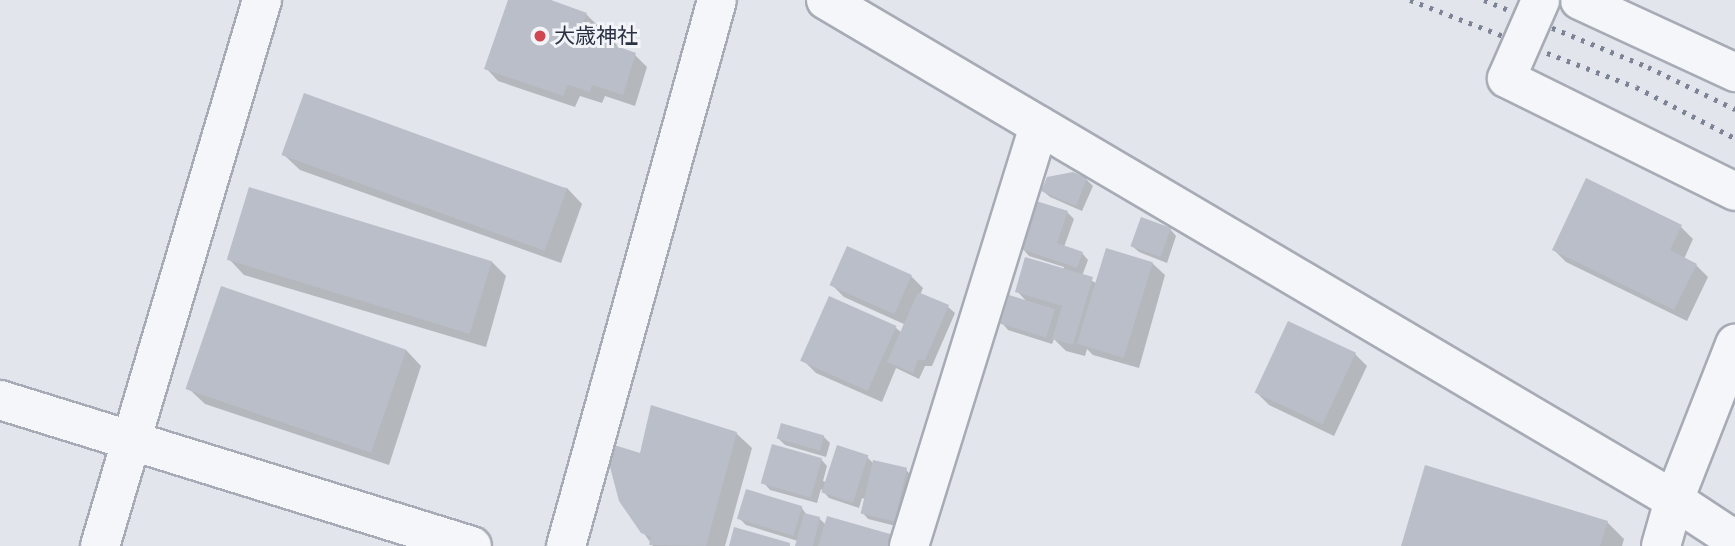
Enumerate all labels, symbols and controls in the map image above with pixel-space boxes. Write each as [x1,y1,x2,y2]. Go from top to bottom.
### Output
place label: 大歳神社 [554,23,638,49]
marker: 大歳神社 [532,28,548,44]

